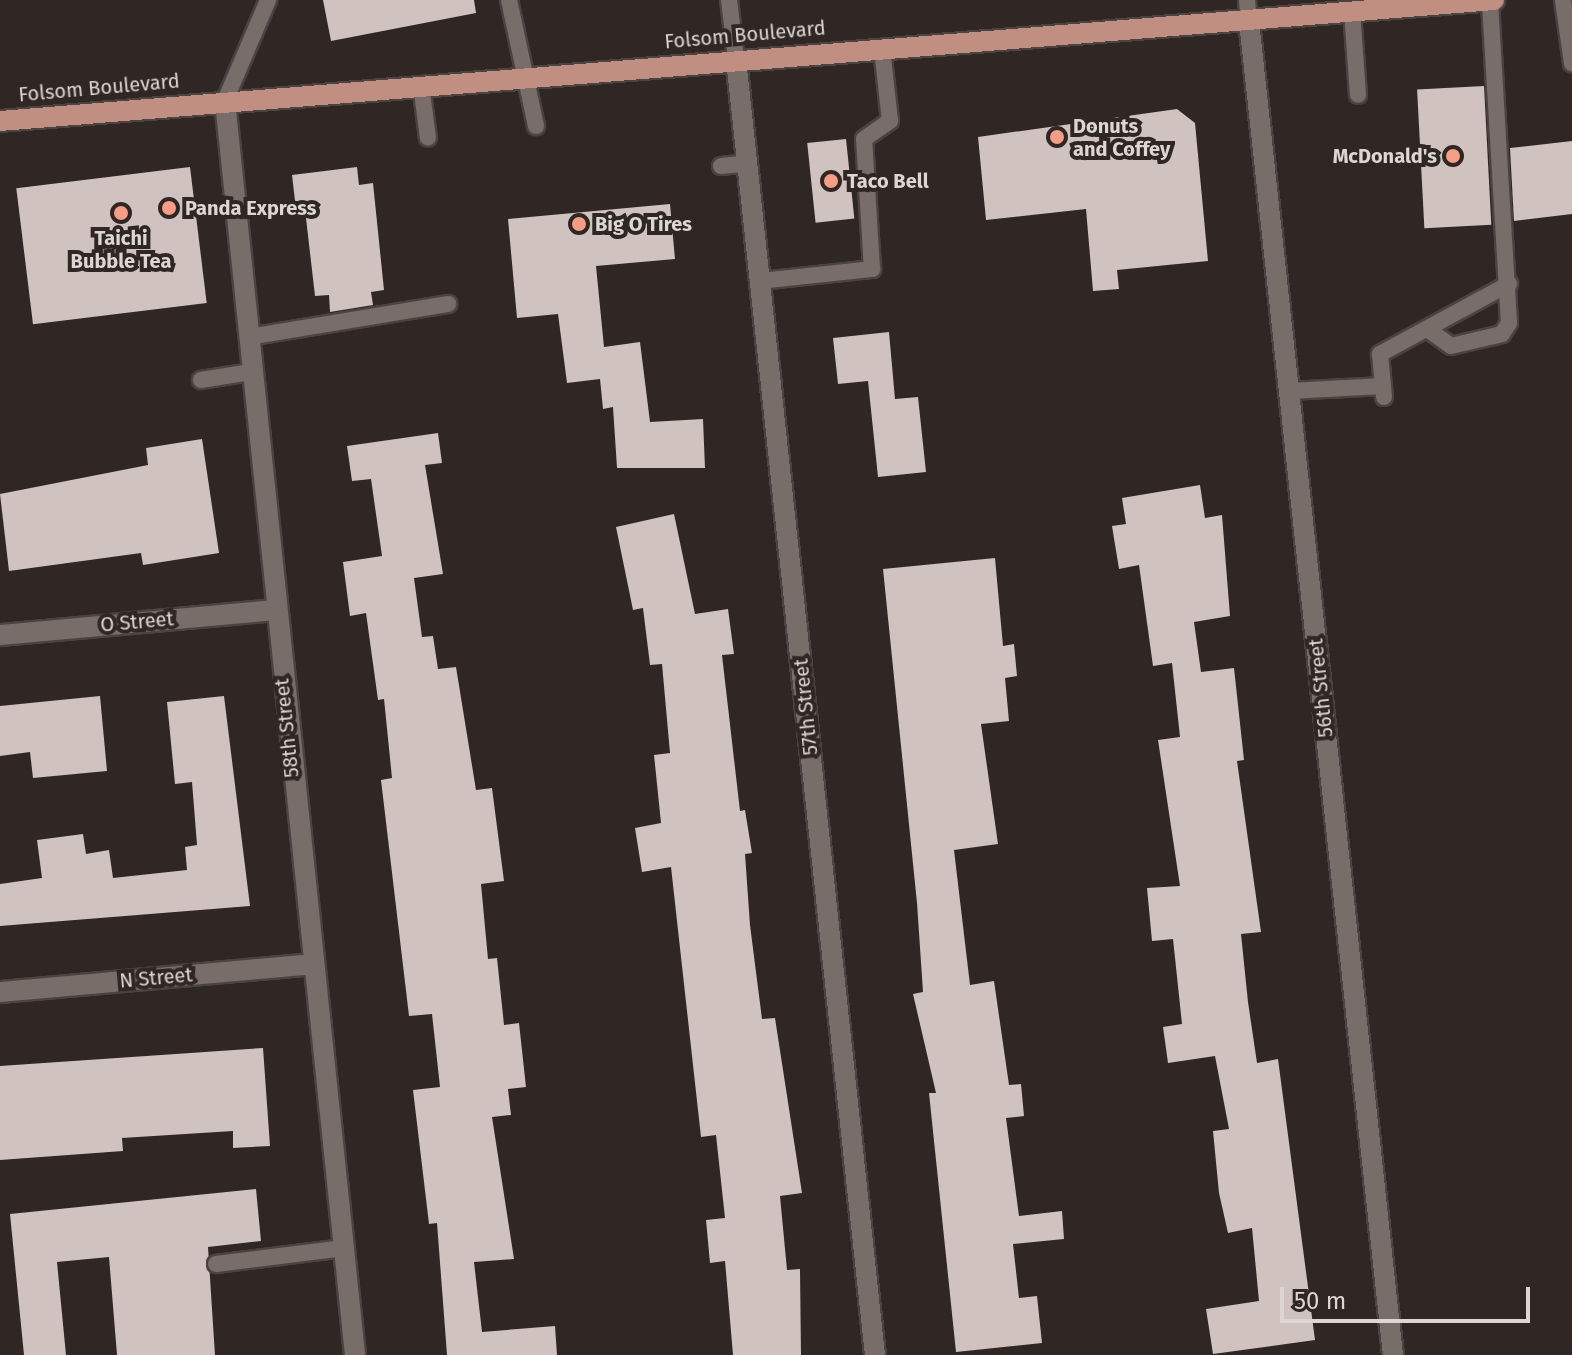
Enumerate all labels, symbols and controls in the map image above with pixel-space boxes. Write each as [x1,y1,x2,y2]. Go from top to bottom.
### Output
street label: Folsom Boulevard [663,16,827,54]
street label: Folsom Boulevard [17,69,181,107]
place label: Donuts and Coffey [1073,114,1170,161]
marker: Donuts and Coffey [1048,128,1066,146]
place label: McDonald's [1333,144,1437,168]
marker: McDonald's [1444,147,1462,165]
place label: Taco Bell [847,169,929,193]
marker: Taco Bell [822,172,840,190]
place label: Panda Express [185,196,316,220]
marker: Panda Express [160,199,178,217]
marker: Taichi Bubble Tea [112,204,130,222]
place label: Big O Tires [595,212,692,236]
marker: Big O Tires [570,215,588,233]
place label: Taichi Bubble Tea [71,226,171,273]
street label: O Street [99,607,175,637]
street label: 56th Street [1304,637,1338,739]
street label: 57th Street [789,658,823,756]
street label: 58th Street [270,677,304,779]
street label: N Street [118,963,194,993]
scale bar [1284,1271,1534,1321]
text: 50 m [1294,1287,1346,1315]

